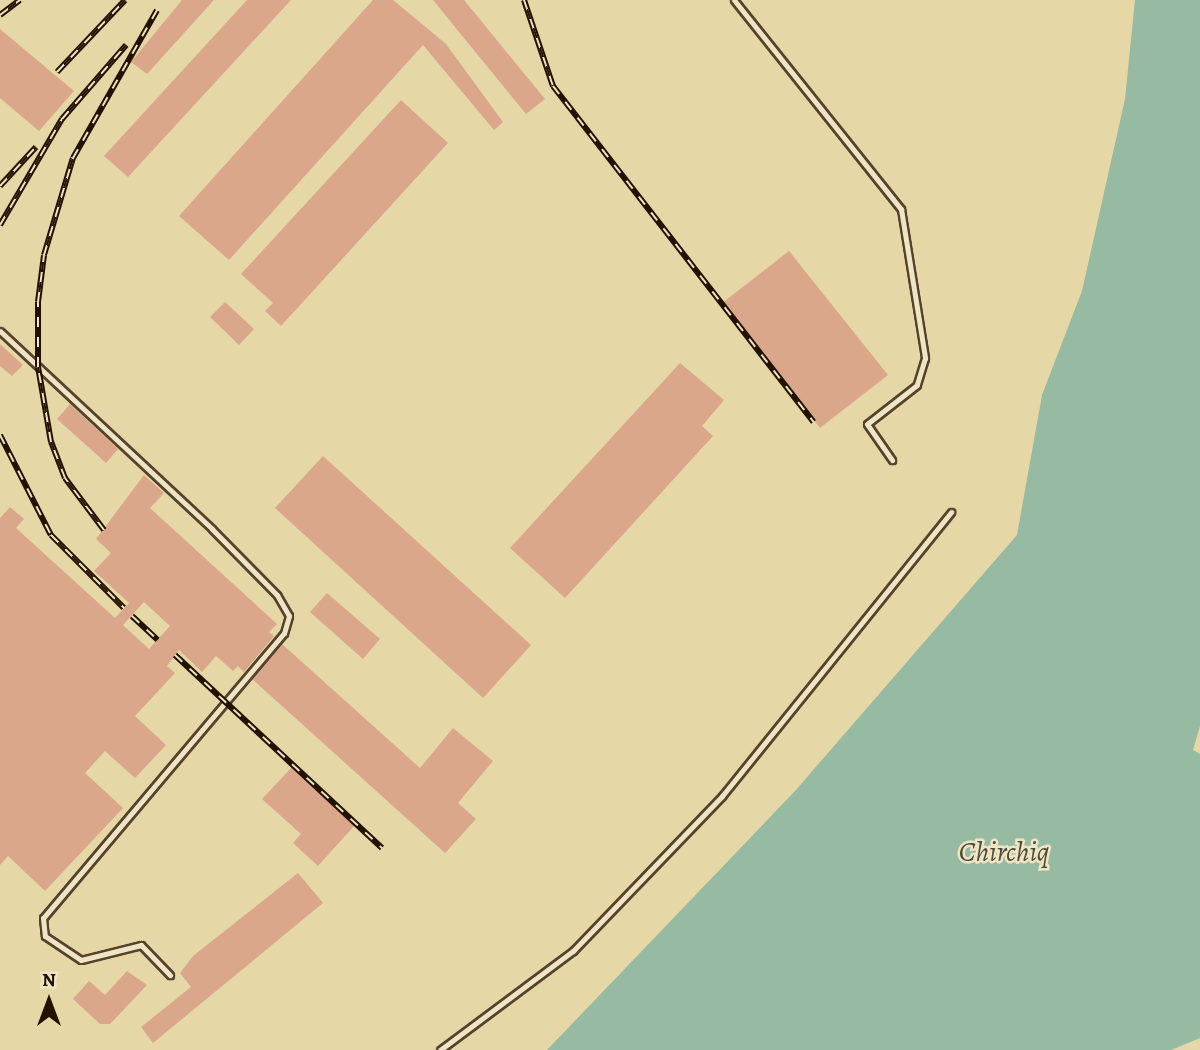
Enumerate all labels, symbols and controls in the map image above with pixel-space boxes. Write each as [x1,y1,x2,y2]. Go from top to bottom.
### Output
water label: Chirchiq [959,835,1049,869]
north arrow [14,966,84,1036]
text: N [42,967,56,993]

